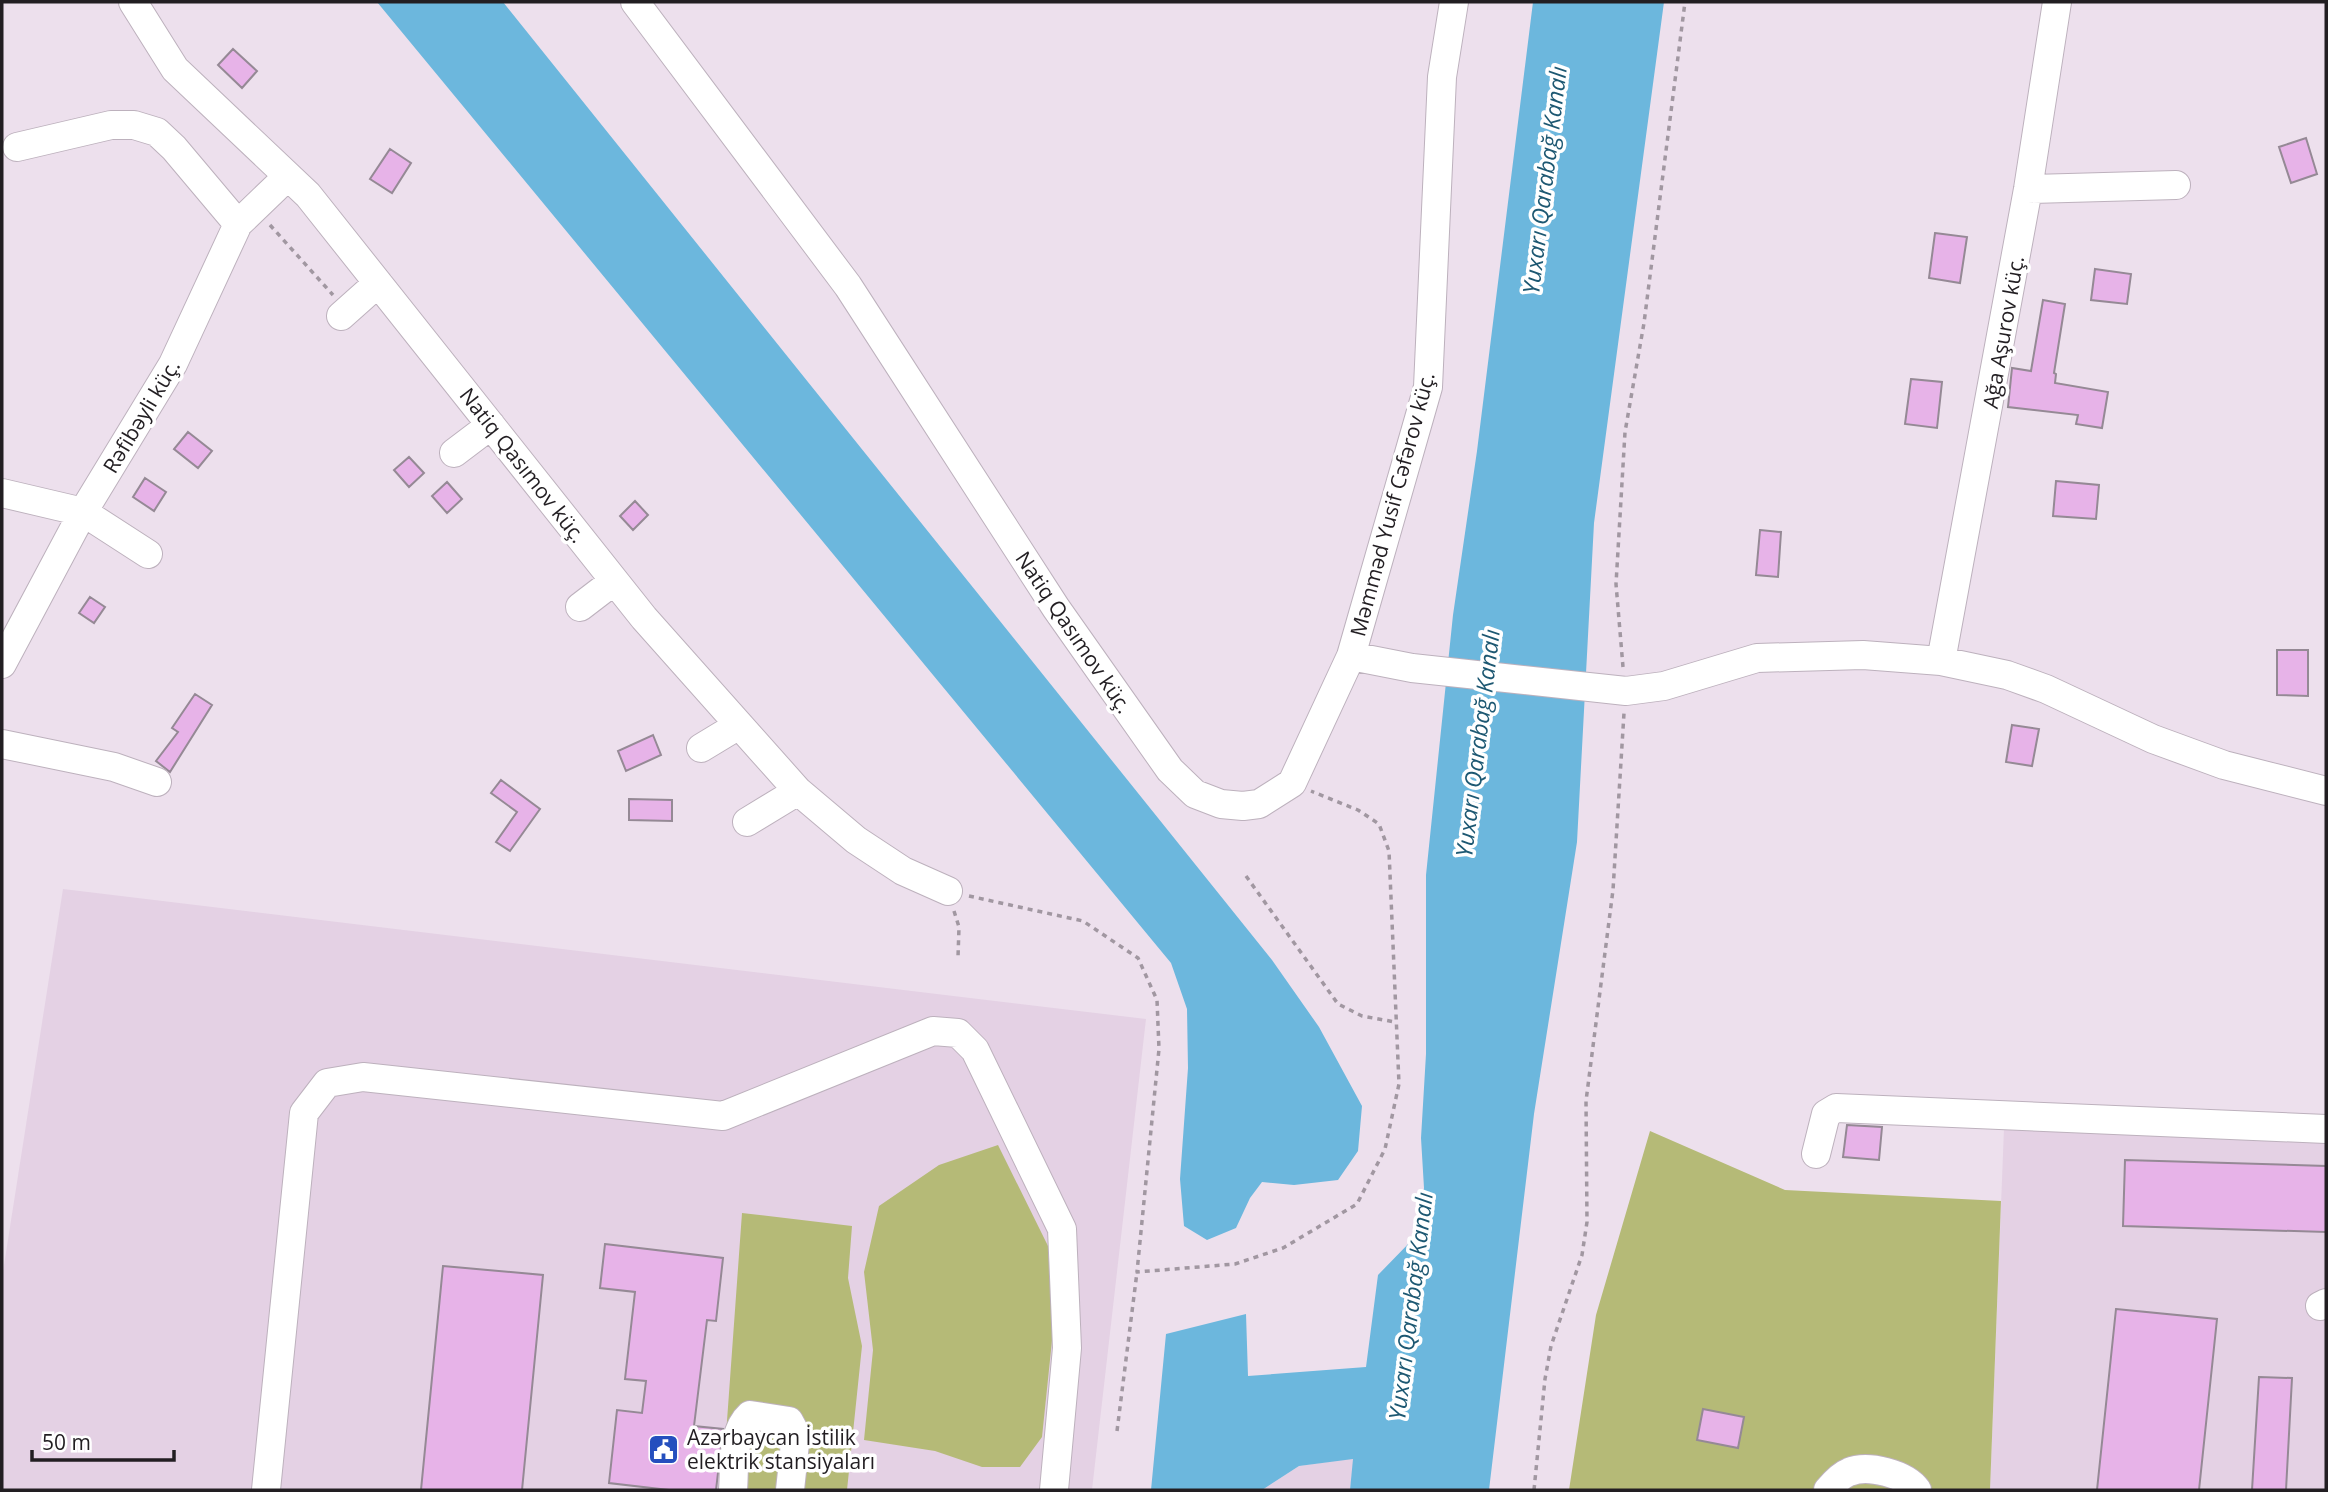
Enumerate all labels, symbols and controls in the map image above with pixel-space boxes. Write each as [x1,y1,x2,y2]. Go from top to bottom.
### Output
water label: Yuxarı Qarabağ Kanalı [1514,64,1574,296]
street label: Ağa Aşurov küç. [1976,253,2030,411]
street label: Rəfibəyli küç. [96,354,186,478]
street label: Məmməd Yusif Cəfərov küç. [1343,369,1441,639]
street label: Natiq Qasımov küç. [454,382,592,548]
street label: Natiq Qasımov küç. [1009,546,1139,718]
water label: Yuxarı Qarabağ Kanalı [1447,627,1507,859]
water label: Yuxarı Qarabağ Kanalı [1380,1190,1440,1422]
scale bar [32,1418,173,1462]
place label: Azərbaycan İstilik elektrik stansiyaları [687,1423,875,1475]
text: 50 m [42,1428,91,1456]
public building icon: Azərbaycan İstilik elektrik stansiyaları [647,1432,681,1466]

